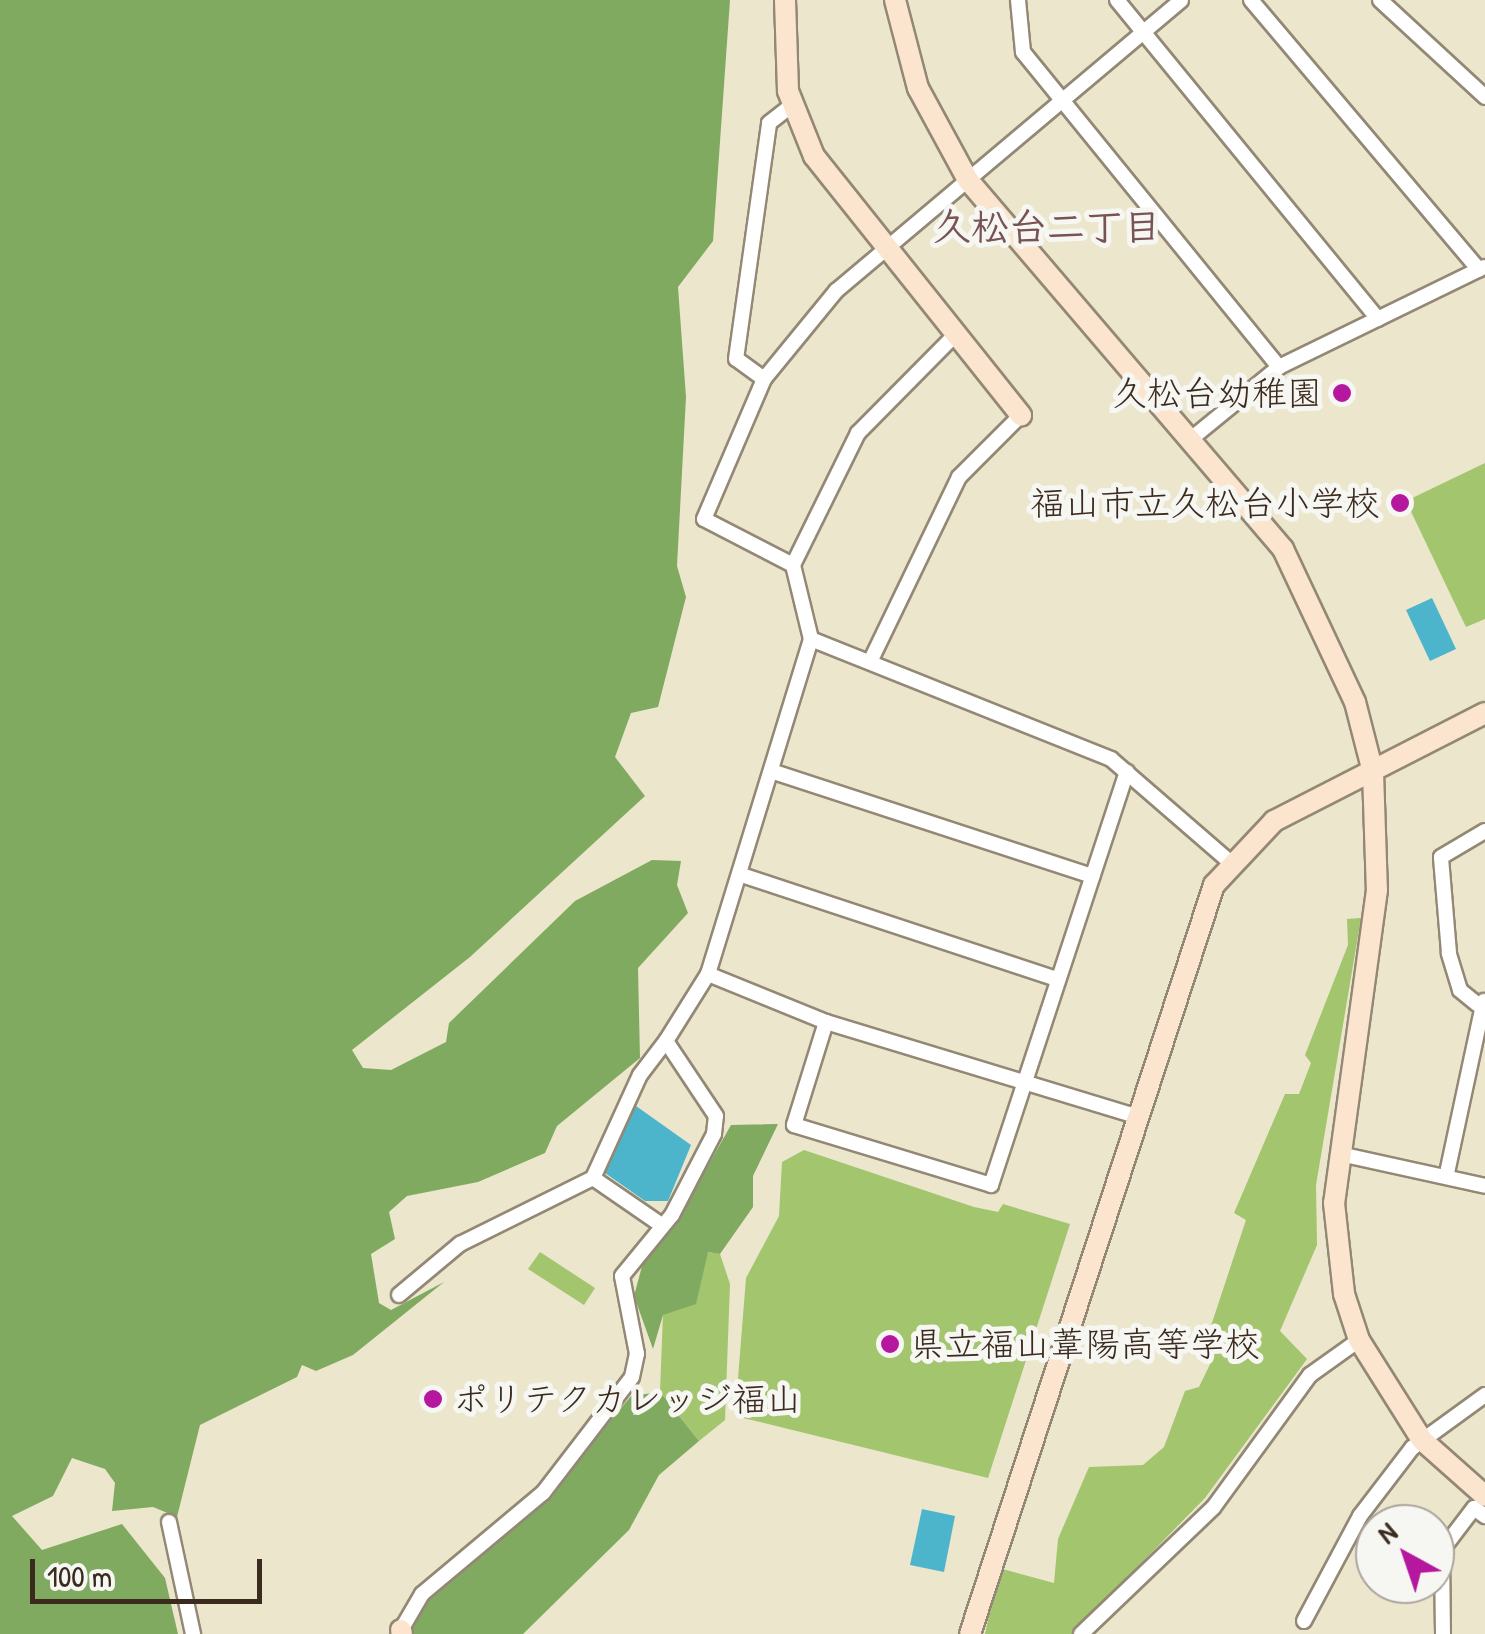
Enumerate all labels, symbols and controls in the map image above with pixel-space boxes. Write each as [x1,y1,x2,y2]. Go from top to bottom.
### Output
district label: 久松台二丁目 [933,204,1161,250]
place label: 久松台幼稚園 [1112,372,1322,414]
marker: 久松台幼稚園 [1331,382,1353,404]
place label: 福山市立久松台小学校 [1030,482,1380,524]
marker: 福山市立久松台小学校 [1389,492,1411,514]
place label: 県立福山葦陽高等学校 [910,1323,1260,1365]
marker: 県立福山葦陽高等学校 [879,1333,901,1355]
place label: ポリテクカレッジ福山 [453,1378,803,1420]
marker: ポリテクカレッジ福山 [422,1388,444,1410]
north arrow [1355,1504,1455,1604]
text: N [1369,1513,1405,1552]
scale bar [35,1539,268,1601]
text: 100 m [47,1556,112,1596]

